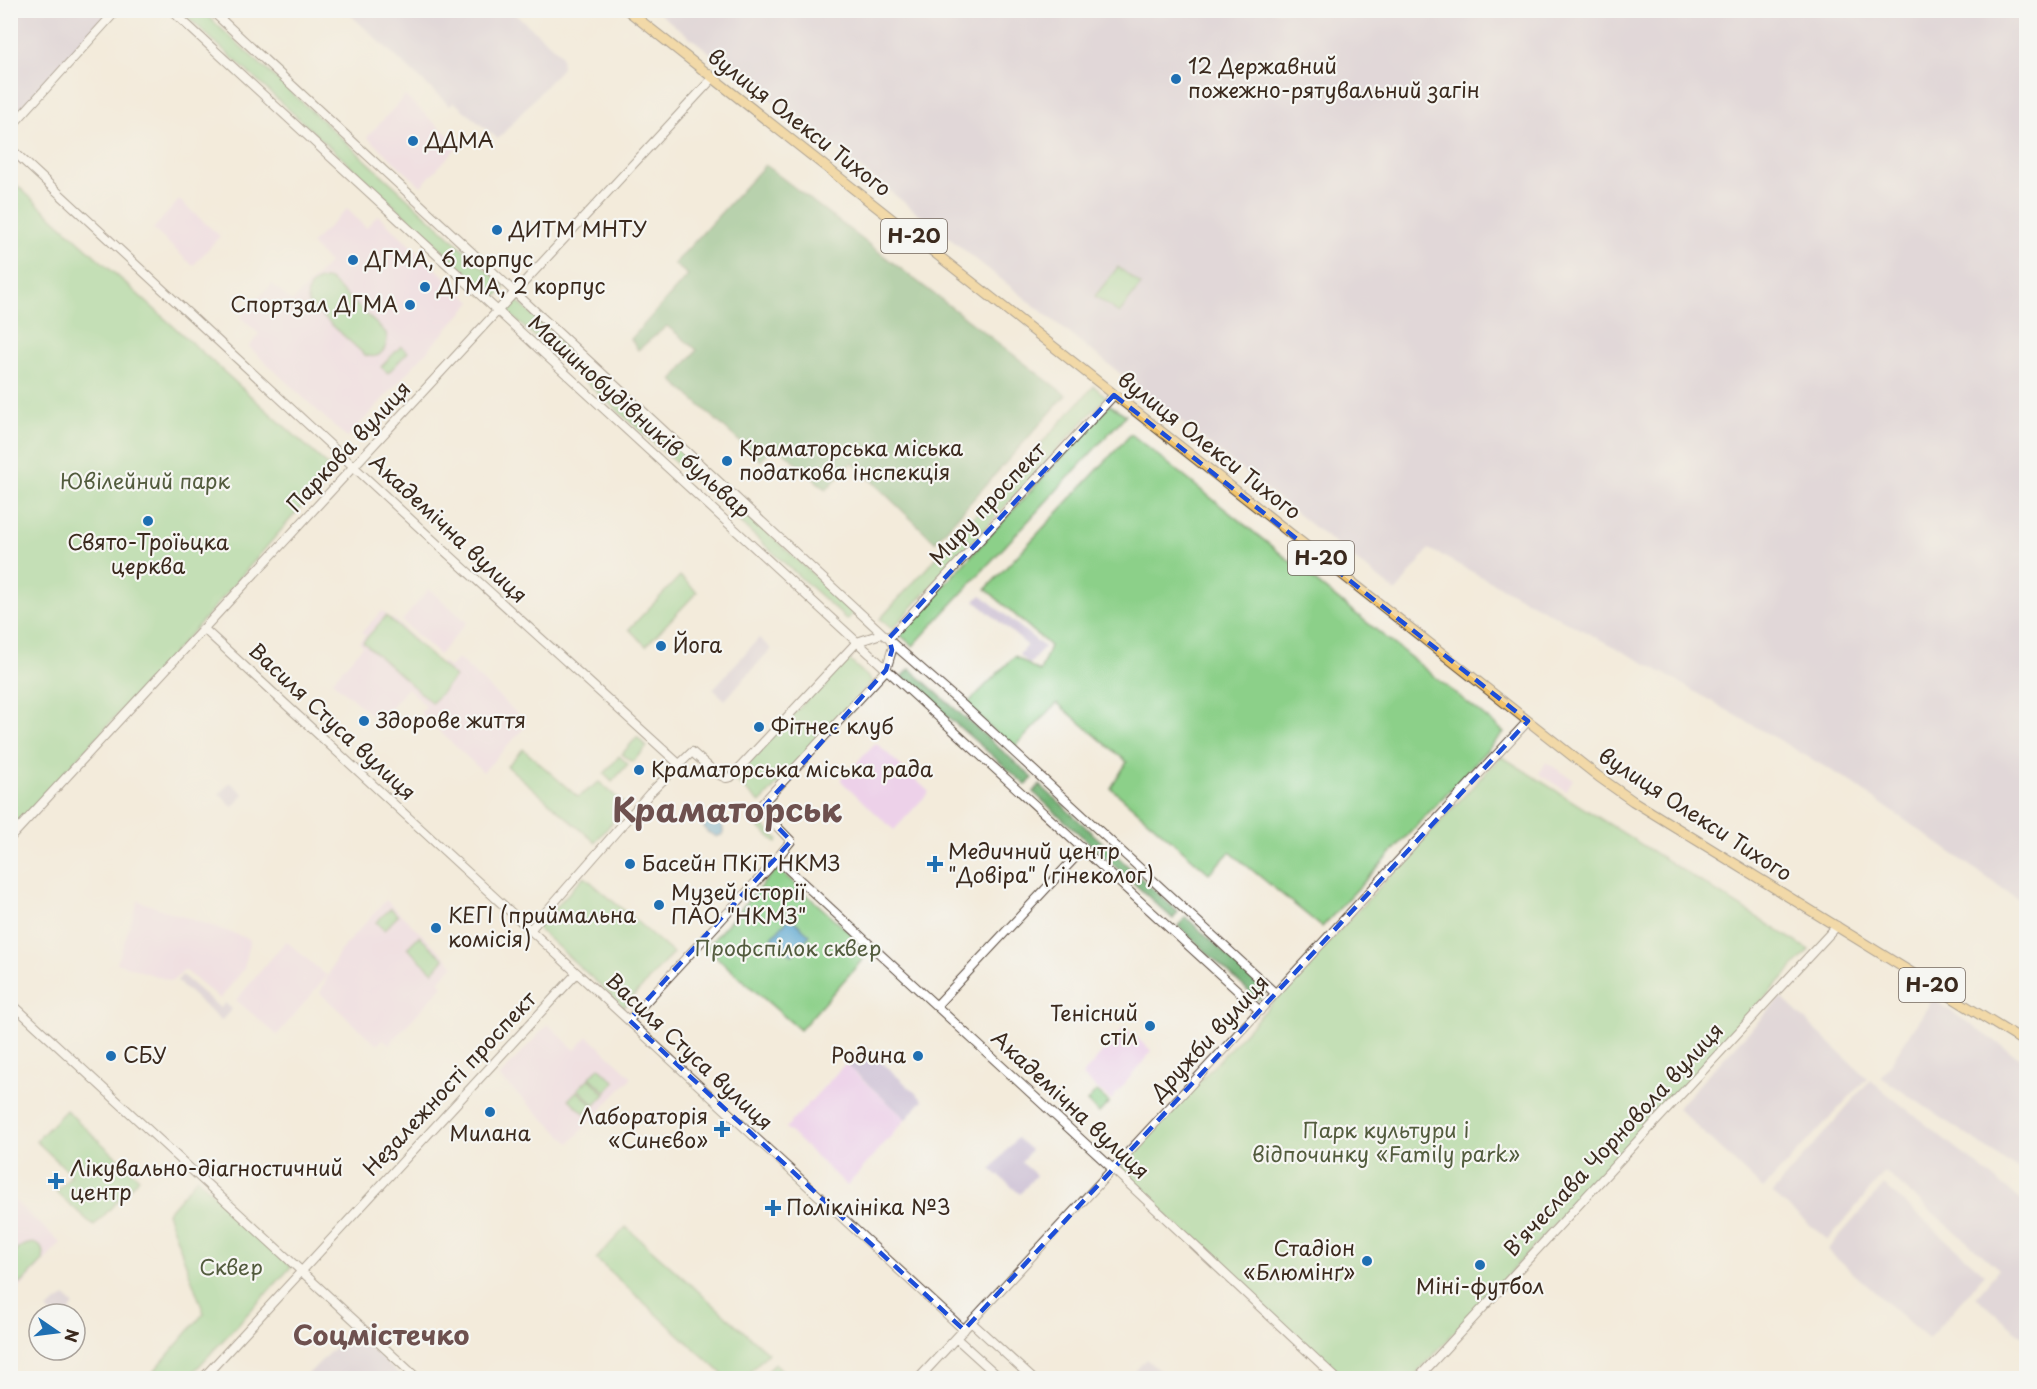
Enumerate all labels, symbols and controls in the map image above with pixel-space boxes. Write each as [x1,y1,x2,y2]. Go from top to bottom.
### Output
street label: вулиця Олекси Тихого [702,39,899,203]
place label: 12 Державний пожежно-рятувальний загін [1188,49,1480,105]
marker: 12 Державний пожежно-рятувальний загін [1169,72,1183,86]
place label: ДДМА [424,123,494,155]
marker: ДДМА [406,134,420,148]
place label: ДИТМ МНТУ [508,212,647,244]
road number: Н-20 [881,219,947,253]
marker: ДИТМ МНТУ [490,223,504,237]
place label: ДГМА, 6 корпус [364,242,533,274]
marker: ДГМА, 6 корпус [346,253,360,267]
place label: ДГМА, 2 корпус [436,269,605,301]
marker: ДГМА, 2 корпус [418,280,432,294]
place label: Спортзал ДГМА [230,287,398,319]
marker: Спортзал ДГМА [403,298,417,312]
street label: Машинобудівників бульвар [522,306,759,525]
street label: вулиця Олекси Тихого [1112,362,1309,526]
street label: Паркова вулиця [278,373,417,519]
place label: Краматорська міська податкова інспекція [739,431,963,487]
street label: Миру проспект [921,433,1053,572]
street label: Академічна вулиця [363,446,536,610]
marker: Краматорська міська податкова інспекція [720,454,734,468]
park label: Ювілейний парк [60,464,231,496]
marker: Свято-Троїьцка церква [141,514,155,528]
place label: Свято-Троїьцка церква [67,525,230,581]
road number: Н-20 [1288,541,1354,575]
place label: Йога [673,628,722,660]
street label: Василя Стуса вулиця [243,634,424,807]
marker: Йога [654,639,668,653]
place label: Здорове життя [375,703,526,735]
place label: Фітнес клуб [771,709,894,741]
marker: Здорове життя [357,714,371,728]
marker: Фітнес клуб [752,720,766,734]
street label: вулиця Олекси Тихого [1593,739,1799,888]
place label: Краматорська міська рада [651,752,934,784]
marker: Краматорська міська рада [632,763,646,777]
district label: Краматорськ [612,783,842,833]
place label: Медичний центр "Довіра" (гінеколог) [948,834,1154,890]
place label: Басейн ПКіТ НКМЗ [642,846,841,878]
marker: Медичний центр "Довіра" (гінеколог) [926,855,944,873]
marker: Басейн ПКіТ НКМЗ [623,857,637,871]
place label: Музей історії ПАО "НКМЗ" [671,875,807,931]
place label: КЕГІ (приймальна комісія) [448,898,636,954]
marker: Музей історії ПАО "НКМЗ" [652,898,666,912]
marker: КЕГІ (приймальна комісія) [429,921,443,935]
park label: Профспілок сквер [695,931,881,963]
street label: Василя Стуса вулиця [600,964,781,1137]
street label: Дружби вулиця [1141,966,1275,1108]
road number: Н-20 [1899,968,1965,1002]
street label: Незалежності проспект [354,982,543,1182]
place label: Тенісний стіл [1050,996,1138,1052]
street label: В'ячеслава Чорновола вулиця [1495,1014,1730,1263]
marker: Тенісний стіл [1143,1019,1157,1033]
street label: Академічна вулиця [985,1022,1158,1186]
place label: СБУ [123,1038,167,1070]
place label: Родина [831,1038,907,1070]
marker: СБУ [104,1049,118,1063]
marker: Родина [911,1049,925,1063]
place label: Лабораторія «Синєво» [580,1099,708,1155]
marker: Милана [483,1105,497,1119]
park label: Парк культури і відпочинку «Family park» [1252,1113,1520,1169]
place label: Милана [449,1116,531,1148]
marker: Лабораторія «Синєво» [713,1120,731,1138]
place label: Лікувально-діагностичний центр [70,1151,343,1207]
marker: Лікувально-діагностичний центр [47,1172,65,1190]
place label: Поліклініка №3 [786,1190,951,1222]
marker: Поліклініка №3 [764,1199,782,1217]
place label: Стадіон «Блюмінґ» [1243,1231,1355,1287]
park label: Сквер [199,1250,263,1282]
marker: Стадіон «Блюмінґ» [1360,1254,1374,1268]
marker: Міні-футбол [1473,1258,1487,1272]
place label: Міні-футбол [1416,1269,1544,1301]
north arrow [27,1302,87,1362]
district label: Соцмістечко [293,1313,469,1354]
text: N [59,1327,86,1345]

